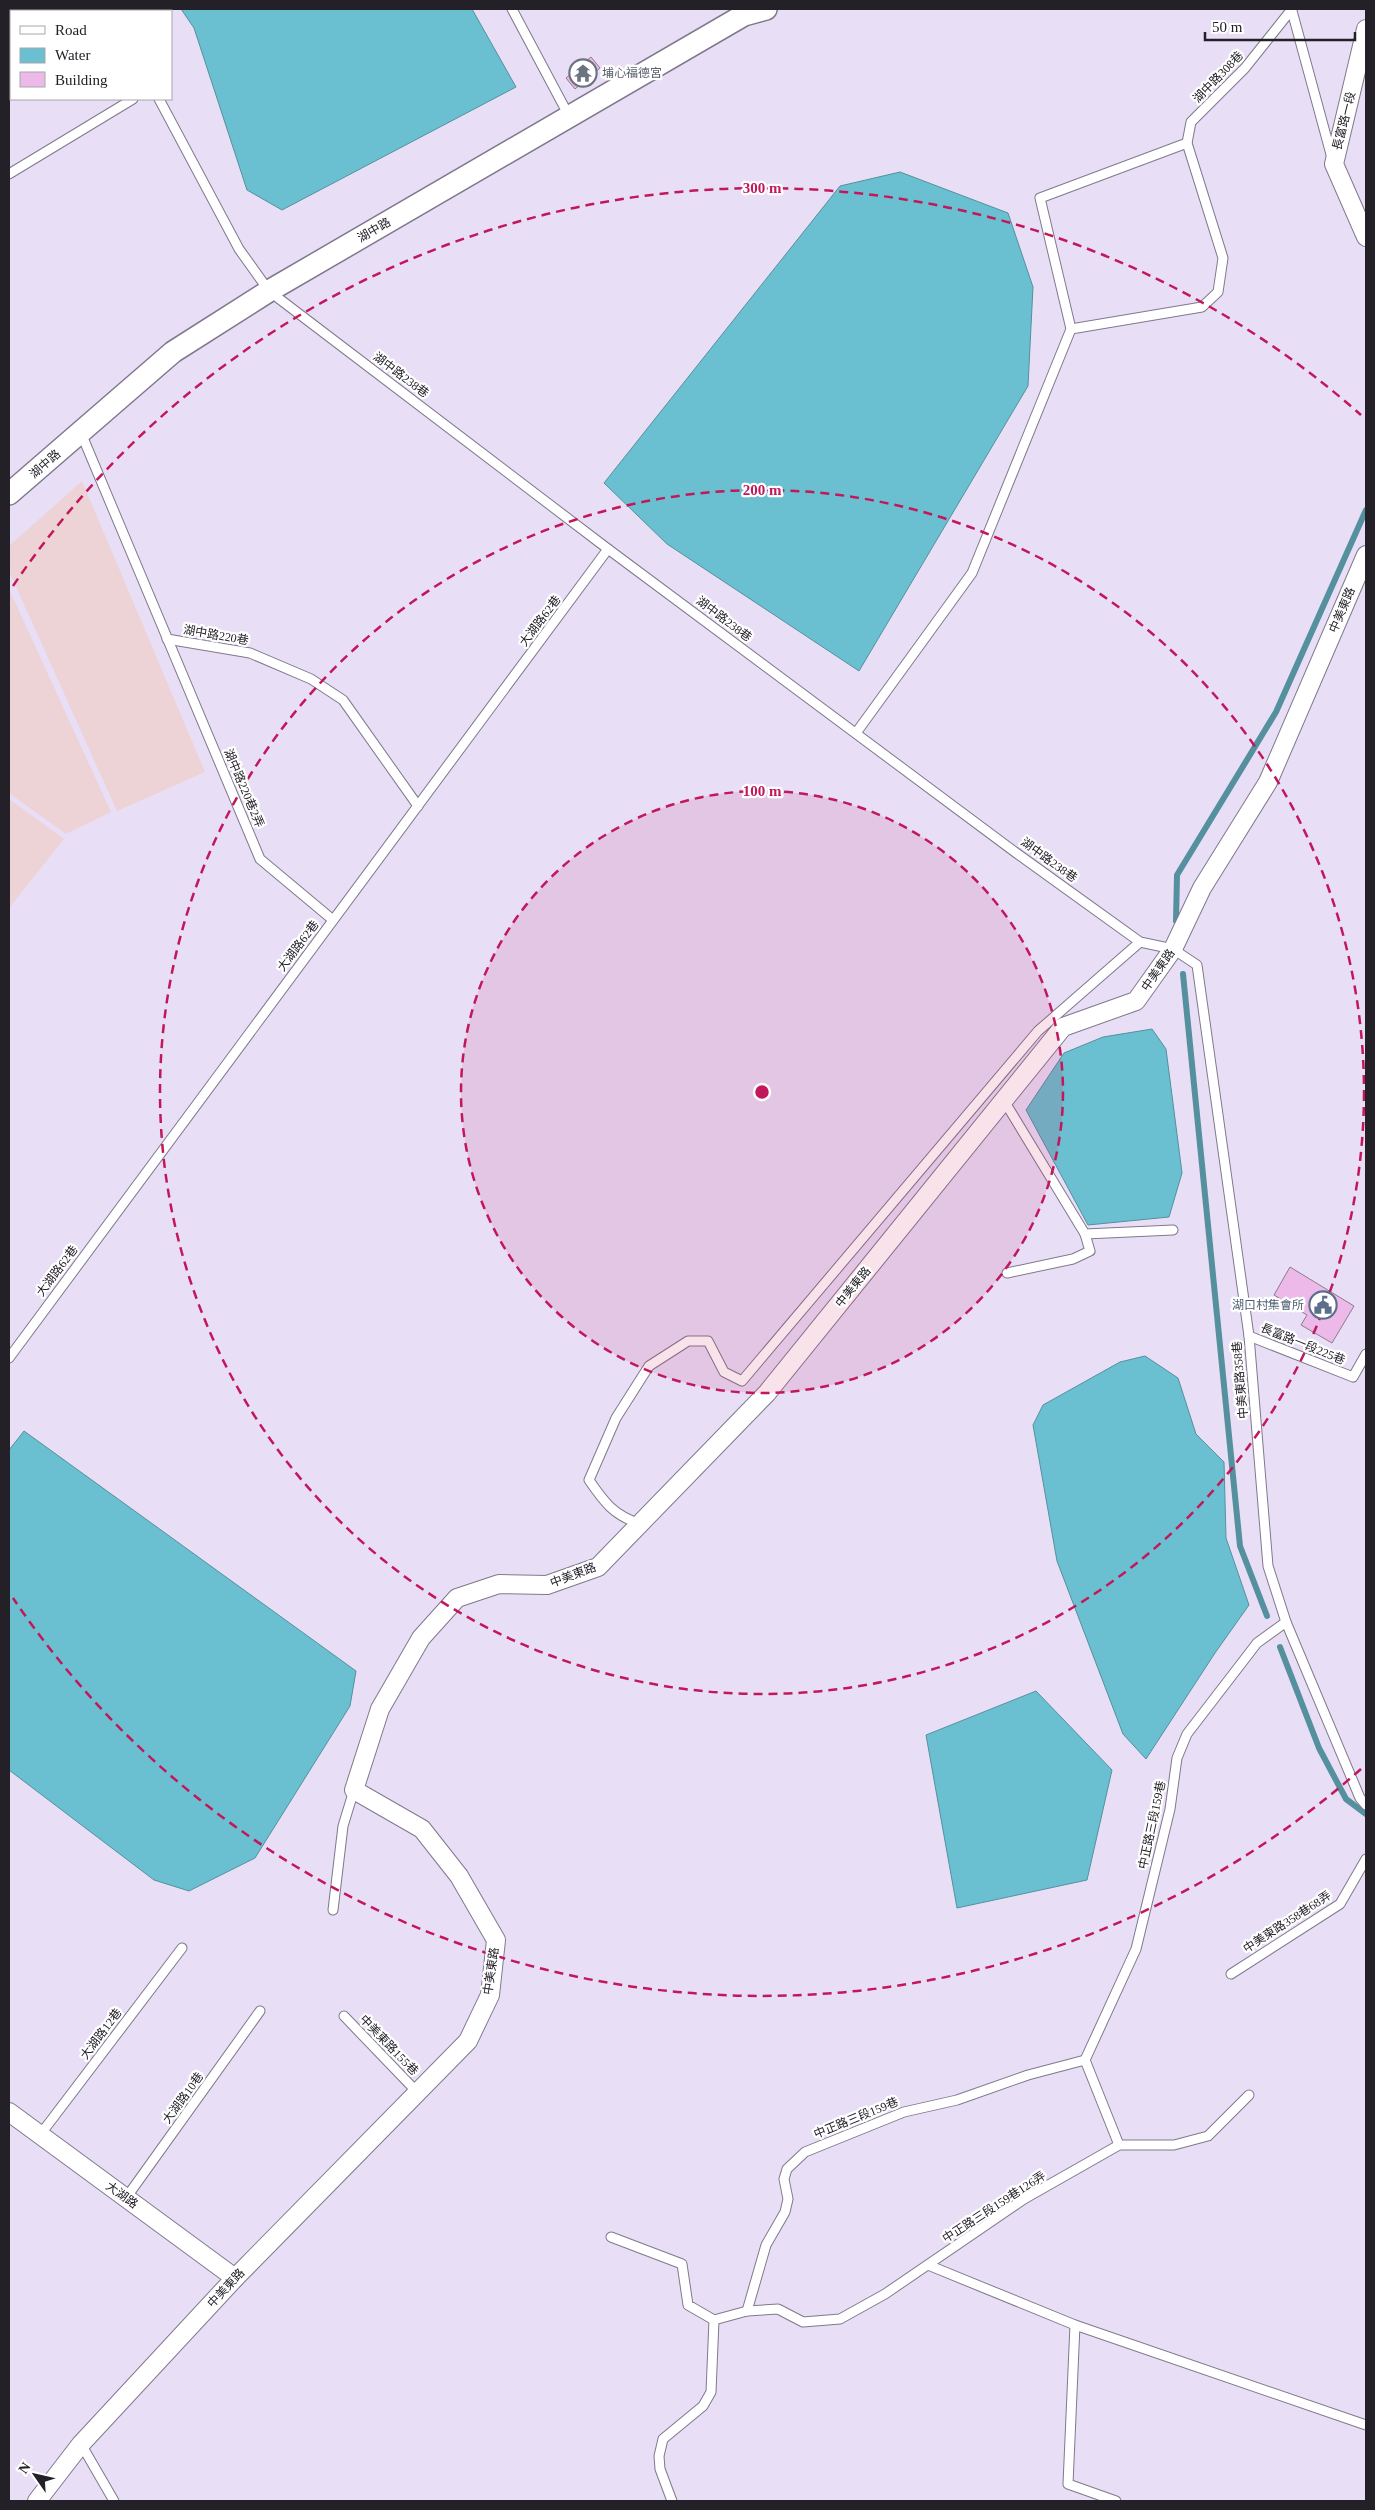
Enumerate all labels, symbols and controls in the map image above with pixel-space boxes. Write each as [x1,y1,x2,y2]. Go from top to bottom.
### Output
legend [10,10,172,100]
scale bar [1205,10,1355,42]
text: 50 m [1212,19,1243,35]
text: Road [55,22,87,38]
text: Water [55,47,90,63]
street label: 湖中路308巷 [1190,48,1246,106]
temple icon: 埔心福德宮 [568,58,598,88]
place label: 埔心福德宮 [602,66,662,80]
text: Building [55,72,108,88]
street label: 長富路一段 [1330,90,1358,152]
text: 300 m [743,180,782,196]
street label: 湖中路 [355,215,393,245]
street label: 湖中路238巷 [370,350,432,400]
street label: 湖中路 [27,447,63,481]
text: 200 m [743,482,782,498]
street label: 中美東路 [1326,585,1358,635]
street label: 大湖路62巷 [516,593,564,649]
street label: 湖中路238巷 [693,594,755,644]
street label: 湖中路220巷 [182,622,250,648]
street label: 湖中路220巷2弄 [221,747,267,829]
text: 100 m [743,783,782,799]
street label: 湖中路238巷 [1018,835,1080,885]
street label: 大湖路62巷 [274,918,322,974]
street label: 中美東路 [1138,946,1178,994]
centre of rings [753,1083,771,1101]
street label: 大湖路62巷 [33,1243,81,1299]
street label: 中美東路 [832,1264,874,1310]
public building icon: 湖口村集會所 [1308,1290,1338,1320]
place label: 湖口村集會所 [1232,1298,1304,1312]
street label: 長富路一段225巷 [1259,1321,1347,1367]
street label: 中美東路358巷 [1230,1341,1250,1419]
street label: 中美東路 [548,1560,598,1590]
street label: 中正路三段159巷 [1136,1780,1168,1870]
street label: 中美東路358巷68弄 [1240,1888,1334,1956]
street label: 中美東路 [481,1946,501,1996]
street label: 大湖路12巷 [77,2006,125,2062]
street label: 中美東路155巷 [357,2012,421,2078]
street label: 大湖路10巷 [160,2070,206,2126]
street label: 中正路三段159巷 [812,2095,900,2141]
street label: 中正路三段159巷126弄 [940,2168,1048,2246]
street label: 大湖路 [103,2179,141,2211]
street label: 中美東路 [205,2266,247,2310]
north arrow [10,2450,60,2500]
text: N [16,2460,34,2476]

